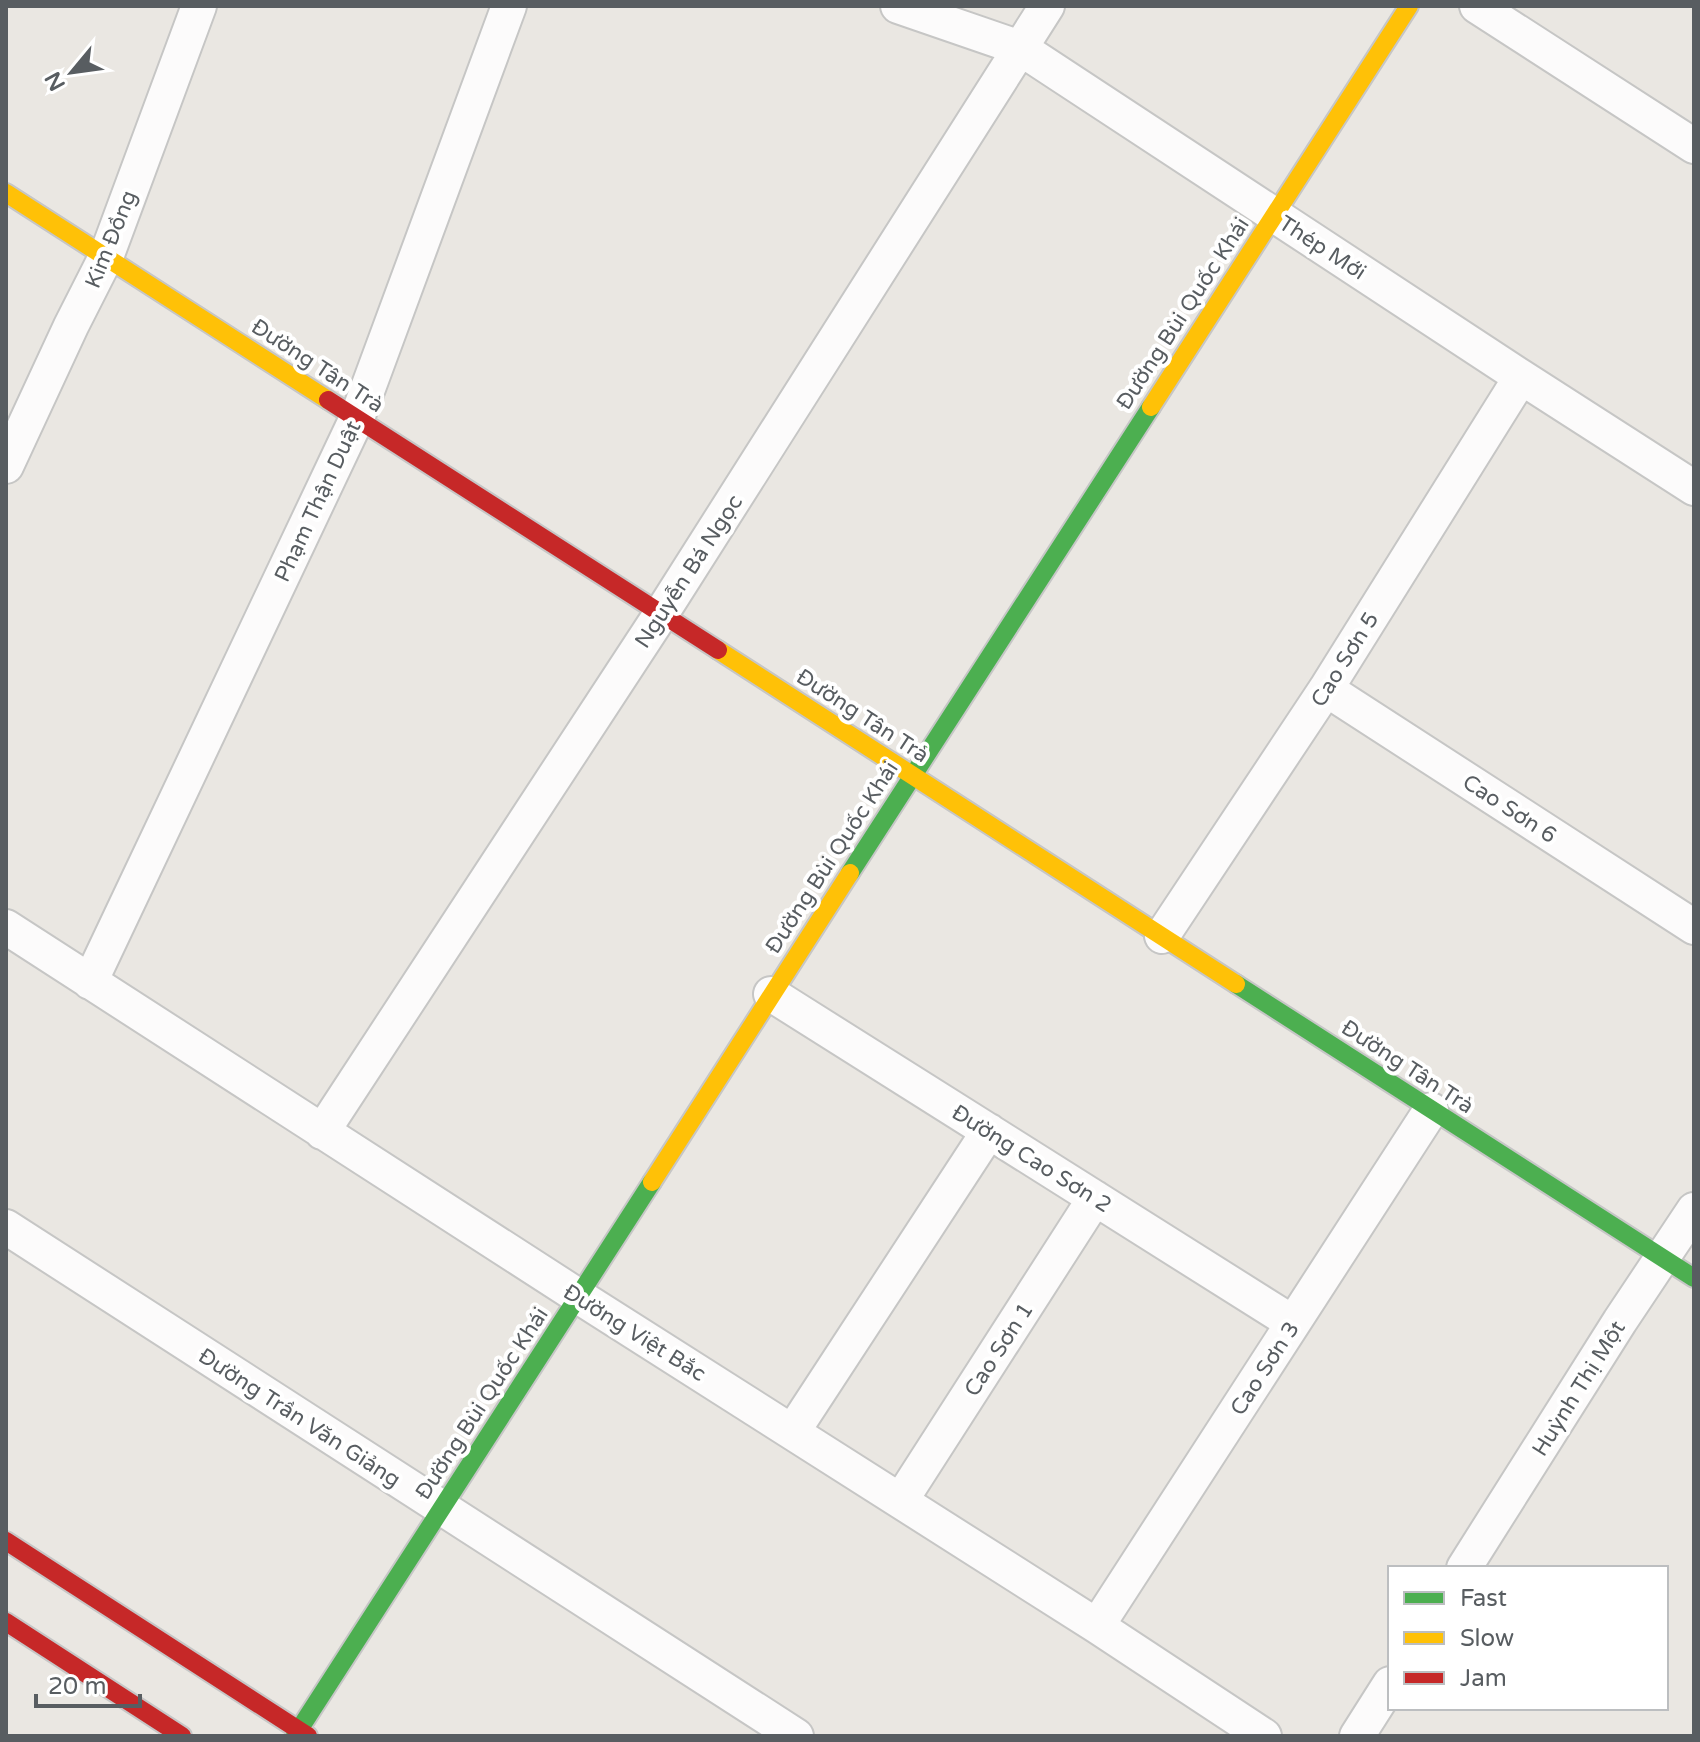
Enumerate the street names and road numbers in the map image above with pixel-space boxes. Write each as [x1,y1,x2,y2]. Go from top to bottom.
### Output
street label: Kim Đồng [80,187,142,292]
street label: Thép Mới [1274,210,1371,286]
street label: Đường Bùi Quốc Khái [1111,213,1255,415]
street label: Đường Tân Trà [246,313,388,418]
street label: Phạm Thận Duật [269,417,367,586]
street label: Nguyễn Bá Ngọc [630,490,748,653]
street label: Cao Sơn 5 [1306,607,1384,712]
street label: Đường Tân Trà [791,663,933,768]
street label: Đường Bùi Quốc Khái [760,757,904,959]
street label: Cao Sơn 6 [1458,769,1561,849]
street label: Đường Tân Trà [1336,1014,1478,1119]
street label: Đường Cao Sơn 2 [947,1099,1116,1218]
street label: Đường Việt Bắc [559,1279,710,1387]
street label: Cao Sơn 1 [959,1298,1039,1401]
street label: Đường Bùi Quốc Khái [410,1303,554,1505]
street label: Huỳnh Thị Một [1527,1316,1631,1461]
street label: Cao Sơn 3 [1225,1317,1305,1420]
street label: Đường Trần Văn Giảng [194,1343,405,1493]

